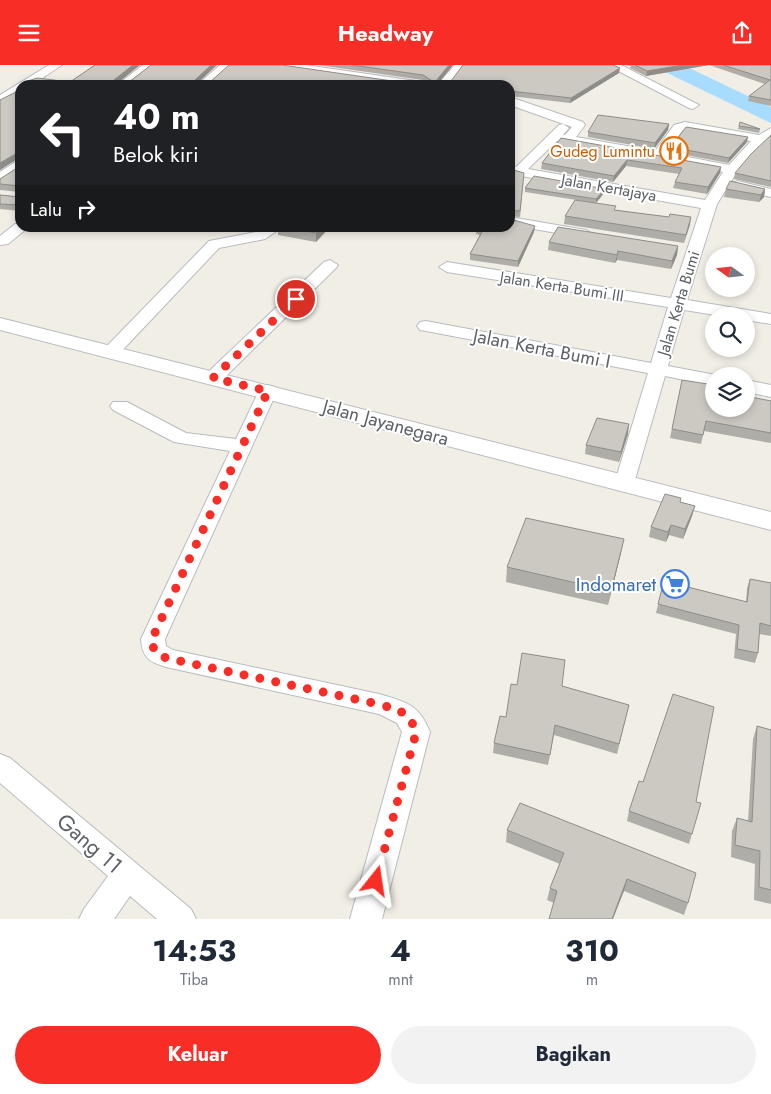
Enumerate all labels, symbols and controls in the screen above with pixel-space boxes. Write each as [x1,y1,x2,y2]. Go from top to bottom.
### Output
text: Headway [338,17,433,49]
icon: menu [15,19,43,47]
icon: share [728,19,756,47]
text: 40 m [113,92,200,142]
icon: left [30,100,95,165]
restaurant icon: Gudeg Lumintu [659,136,689,166]
text: Belok kiri [113,138,199,170]
place label: Gudeg Lumintu [550,140,655,163]
street label: Jalan Kertajaya [558,167,658,207]
icon: right [72,195,100,223]
text: Lalu [30,196,62,223]
north arrow [705,247,755,297]
map controls [705,247,755,417]
street label: Jalan Kerta Bumi [651,248,705,360]
street label: Jalan Kerta Bumi III [496,265,626,308]
pin [275,278,317,320]
icon: arrive [282,285,310,313]
button: search [705,307,755,357]
street label: Jalan Kerta Bumi I [468,321,613,375]
button: layers [705,367,755,417]
street label: Jalan Jayanegara [317,392,452,452]
supermarket icon: Indomaret [660,569,690,599]
place label: Indomaret [576,571,656,598]
street label: Gang 11 [50,805,130,881]
position arrow [349,854,401,906]
text: 14:53 [152,929,236,972]
text: 4 [390,929,411,972]
text: 310 [565,929,619,972]
text: Tiba [180,968,208,991]
text: mnt [388,968,413,991]
text: m [586,968,598,991]
button: Keluar [15,1026,381,1084]
button: Bagikan [391,1026,756,1084]

